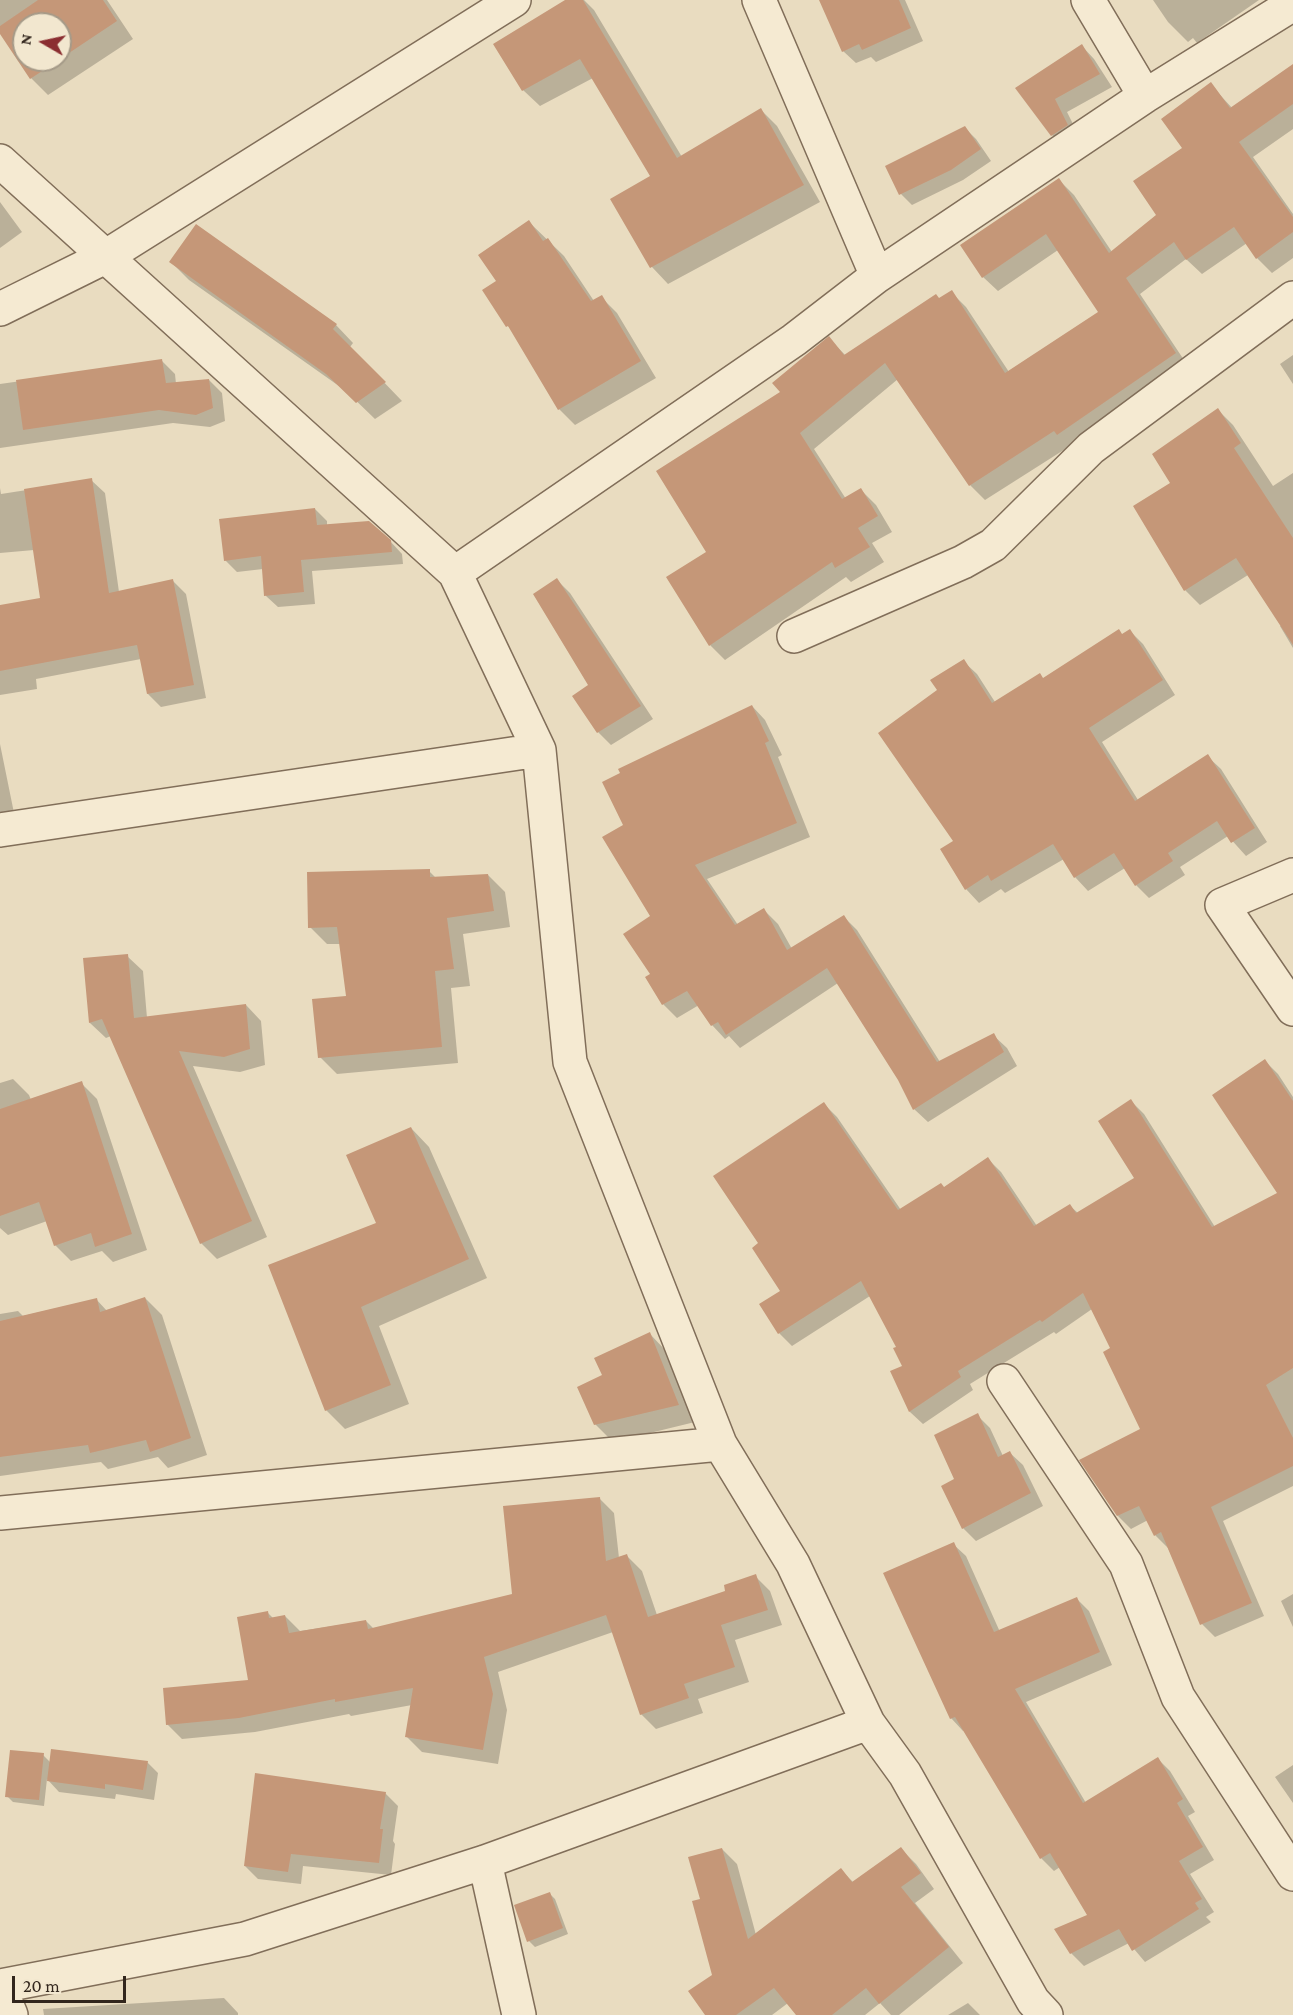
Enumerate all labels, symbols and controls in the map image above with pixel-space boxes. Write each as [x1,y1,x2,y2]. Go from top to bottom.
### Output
north arrow [12,12,72,72]
text: N [16,33,35,46]
scale bar [15,1964,129,2002]
text: 20 m [23,1976,60,1996]

